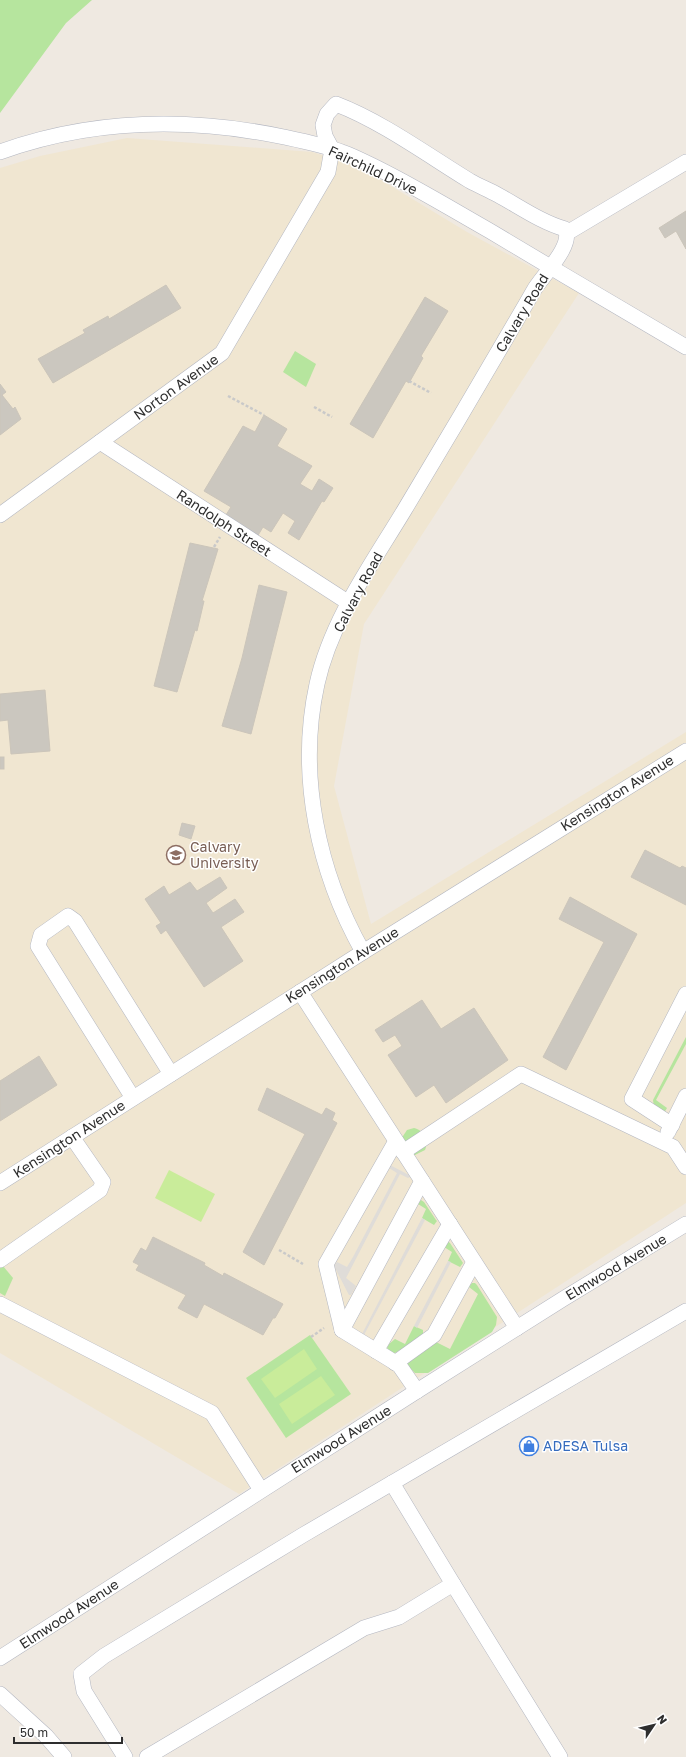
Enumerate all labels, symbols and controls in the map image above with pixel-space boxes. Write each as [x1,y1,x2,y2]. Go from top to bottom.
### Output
street label: Fairchild Drive [326,142,420,198]
street label: Calvary Road [491,270,552,355]
street label: Norton Avenue [130,350,221,423]
street label: Randolph Street [174,486,275,560]
street label: Calvary Road [329,549,386,635]
street label: Kensington Avenue [557,751,676,834]
place label: Calvary University [190,838,259,871]
school or university icon: Calvary University [165,844,187,866]
street label: Kensington Avenue [282,923,401,1006]
street label: Kensington Avenue [10,1096,128,1181]
street label: Elmwood Avenue [562,1230,669,1303]
street label: Elmwood Avenue [288,1401,394,1476]
shop icon: ADESA Tulsa [518,1435,540,1457]
place label: ADESA Tulsa [543,1437,628,1454]
street label: Elmwood Avenue [16,1575,122,1652]
north arrow [634,1705,674,1745]
text: N [655,1712,670,1726]
scale bar [14,1719,122,1745]
text: 50 m [20,1725,48,1740]

